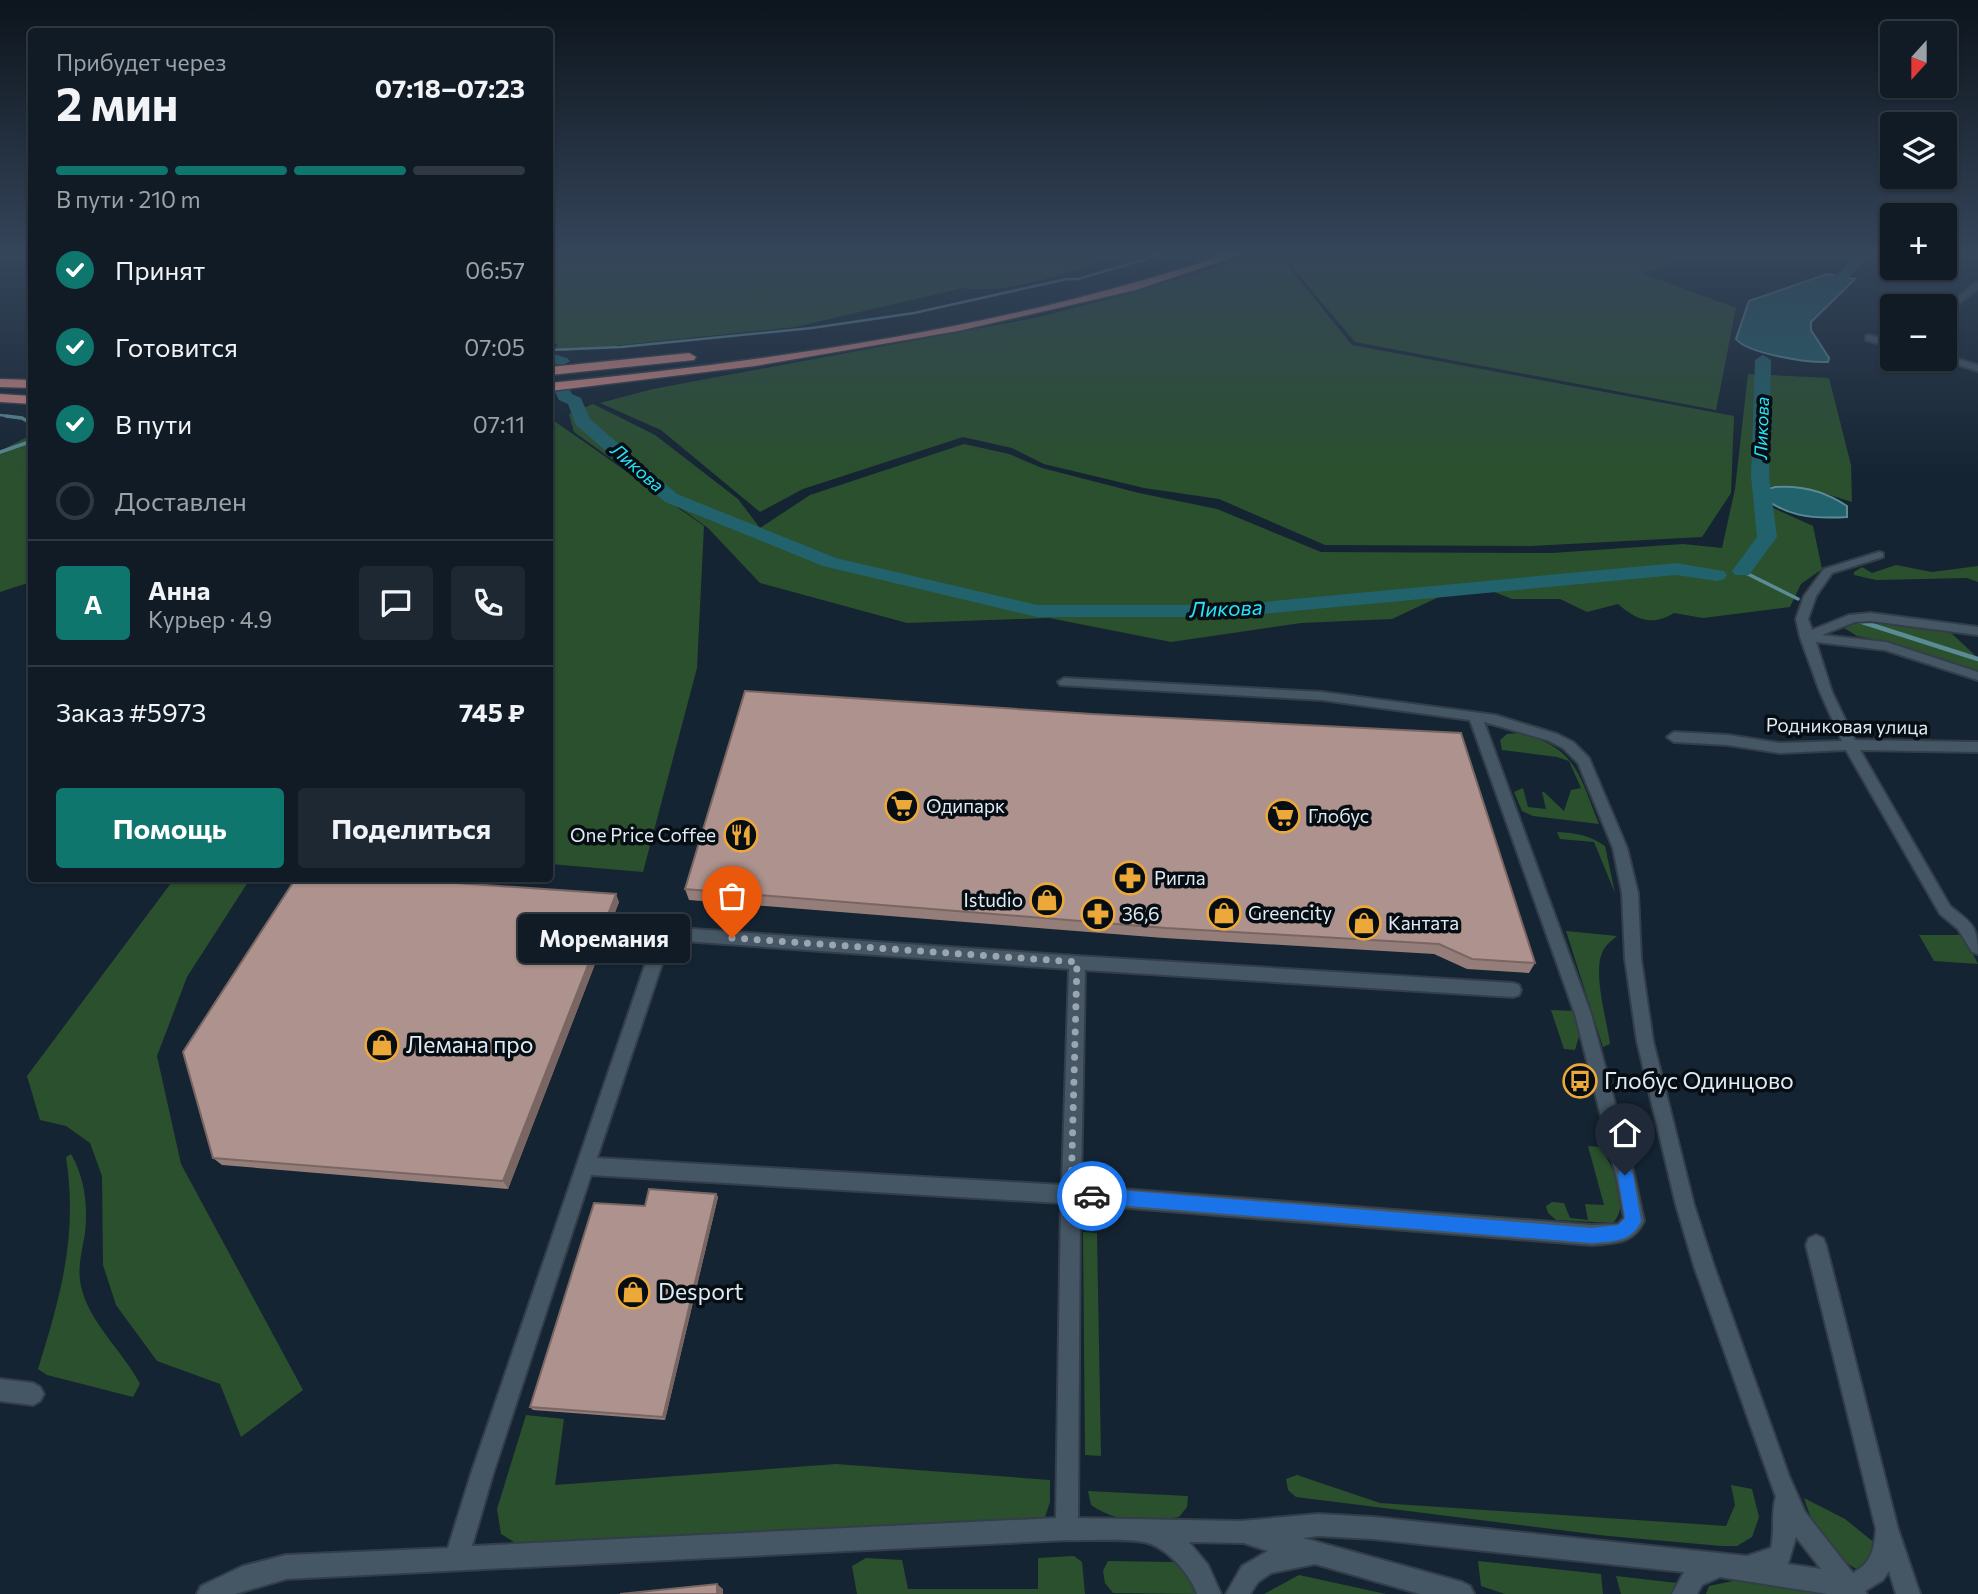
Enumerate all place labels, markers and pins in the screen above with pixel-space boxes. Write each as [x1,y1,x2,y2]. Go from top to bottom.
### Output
supermarket icon: Одипарк [883,787,921,825]
place label: Одипарк [926,794,1005,817]
supermarket icon: Глобус [1264,797,1302,835]
place label: Глобус [1308,804,1369,827]
restaurant icon: One Price Coffee [722,816,760,854]
place label: One Price Coffee [570,823,716,846]
pharmacy icon: Ригла [1111,859,1149,897]
pin [702,866,762,938]
place label: Ригла [1154,866,1206,889]
shop icon: Istudio [1028,881,1066,919]
place label: Istudio [963,888,1023,911]
shop icon: Greencity [1205,894,1243,932]
pharmacy icon: 36,6 [1079,895,1117,933]
place label: Greencity [1248,901,1332,924]
place label: 36,6 [1122,902,1160,925]
shop icon: Кантата [1345,904,1383,942]
place label: Кантата [1388,911,1459,934]
callout: Моремания [518,914,690,962]
shop icon: Лемана про [363,1026,401,1064]
place label: Лемана про [406,1030,533,1058]
bus stop icon: Глобус Одинцово [1561,1062,1599,1100]
place label: Глобус Одинцово [1604,1066,1794,1094]
pin [1595,1103,1655,1175]
shop icon: Desport [614,1273,652,1311]
place label: Desport [658,1277,744,1305]

